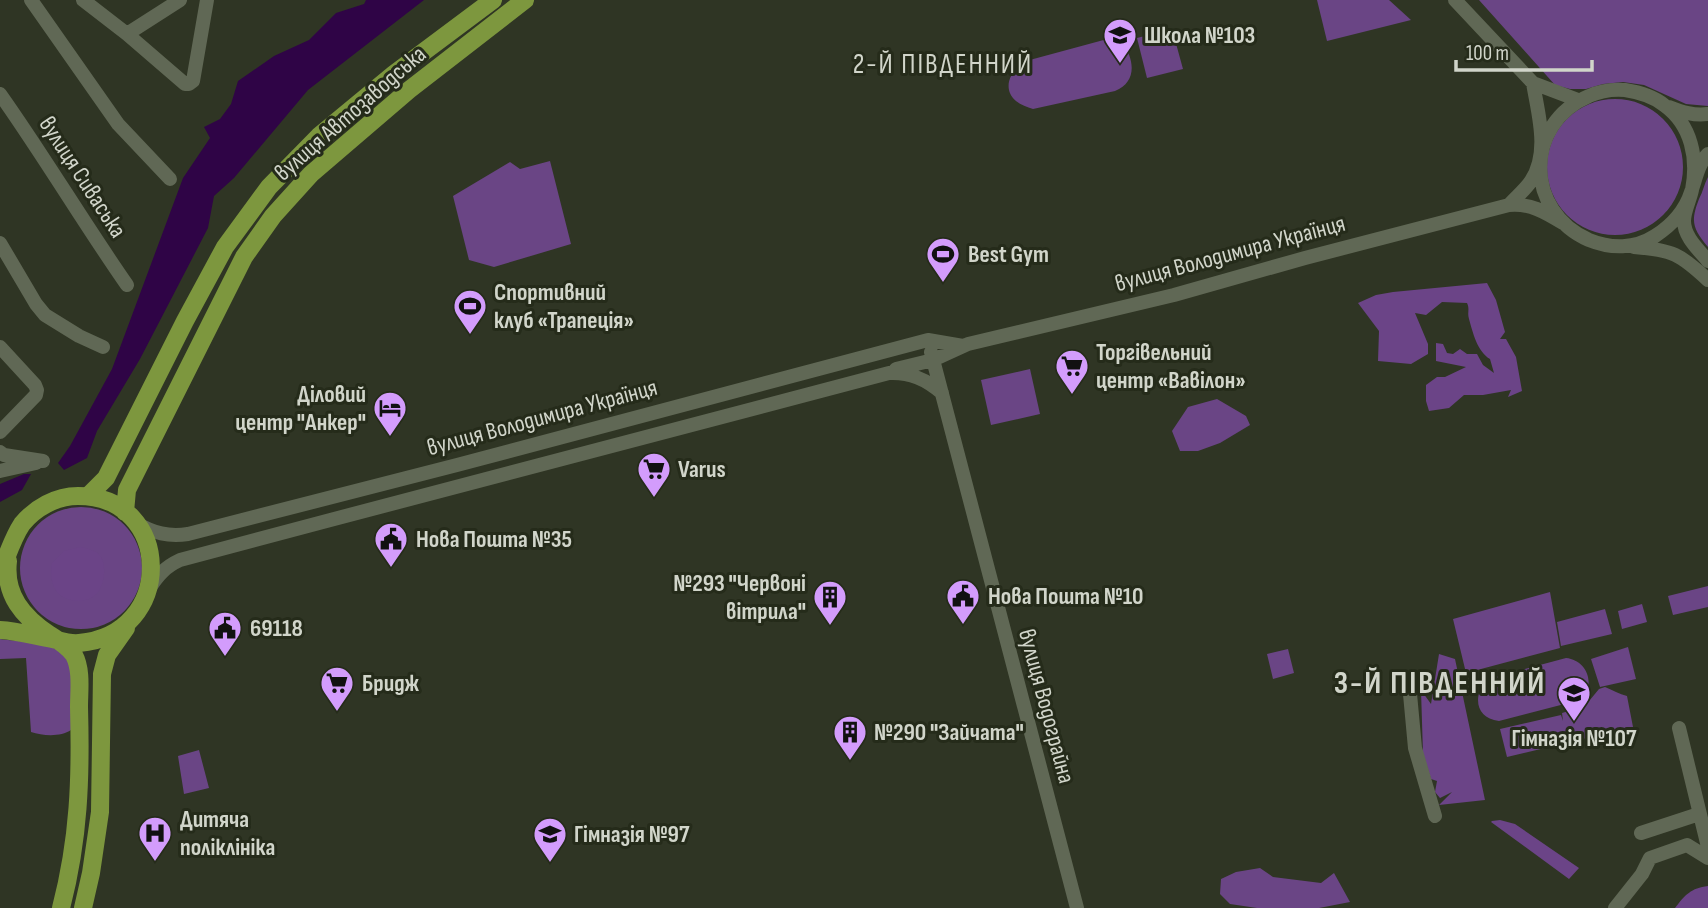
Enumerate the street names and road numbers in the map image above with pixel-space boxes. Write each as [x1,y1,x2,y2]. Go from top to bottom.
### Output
street label: вулиця Автозаводська [269,40,432,187]
street label: вулиця Сиваська [33,111,133,243]
street label: вулиця Володимира Українця [1112,209,1348,298]
street label: вулиця Володимира Українця [424,373,660,462]
street label: вулиця Водограйна [1012,626,1081,787]

